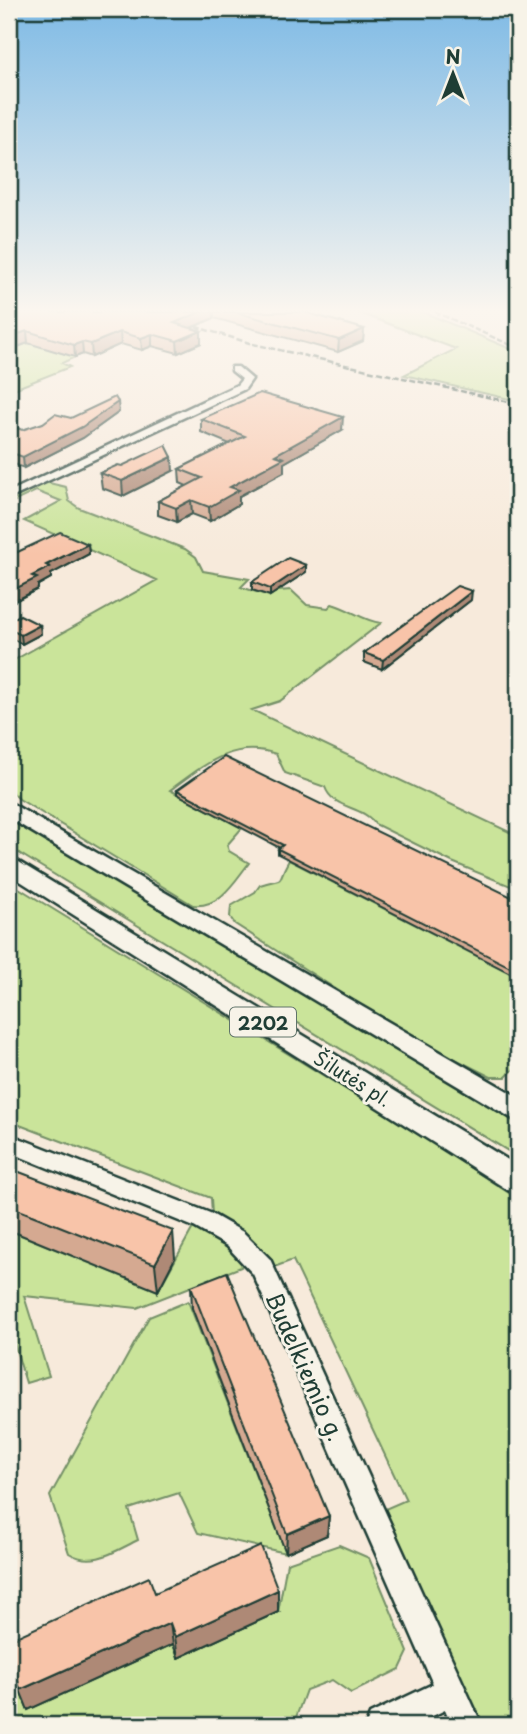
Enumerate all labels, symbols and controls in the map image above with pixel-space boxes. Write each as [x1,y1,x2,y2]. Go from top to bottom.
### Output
north arrow [419,38,489,108]
text: N [445,42,461,70]
road number: 2202 [230,1007,296,1036]
street label: Šilutės pl. [309,1043,397,1113]
street label: Budelkiemio g. [257,1286,355,1446]

